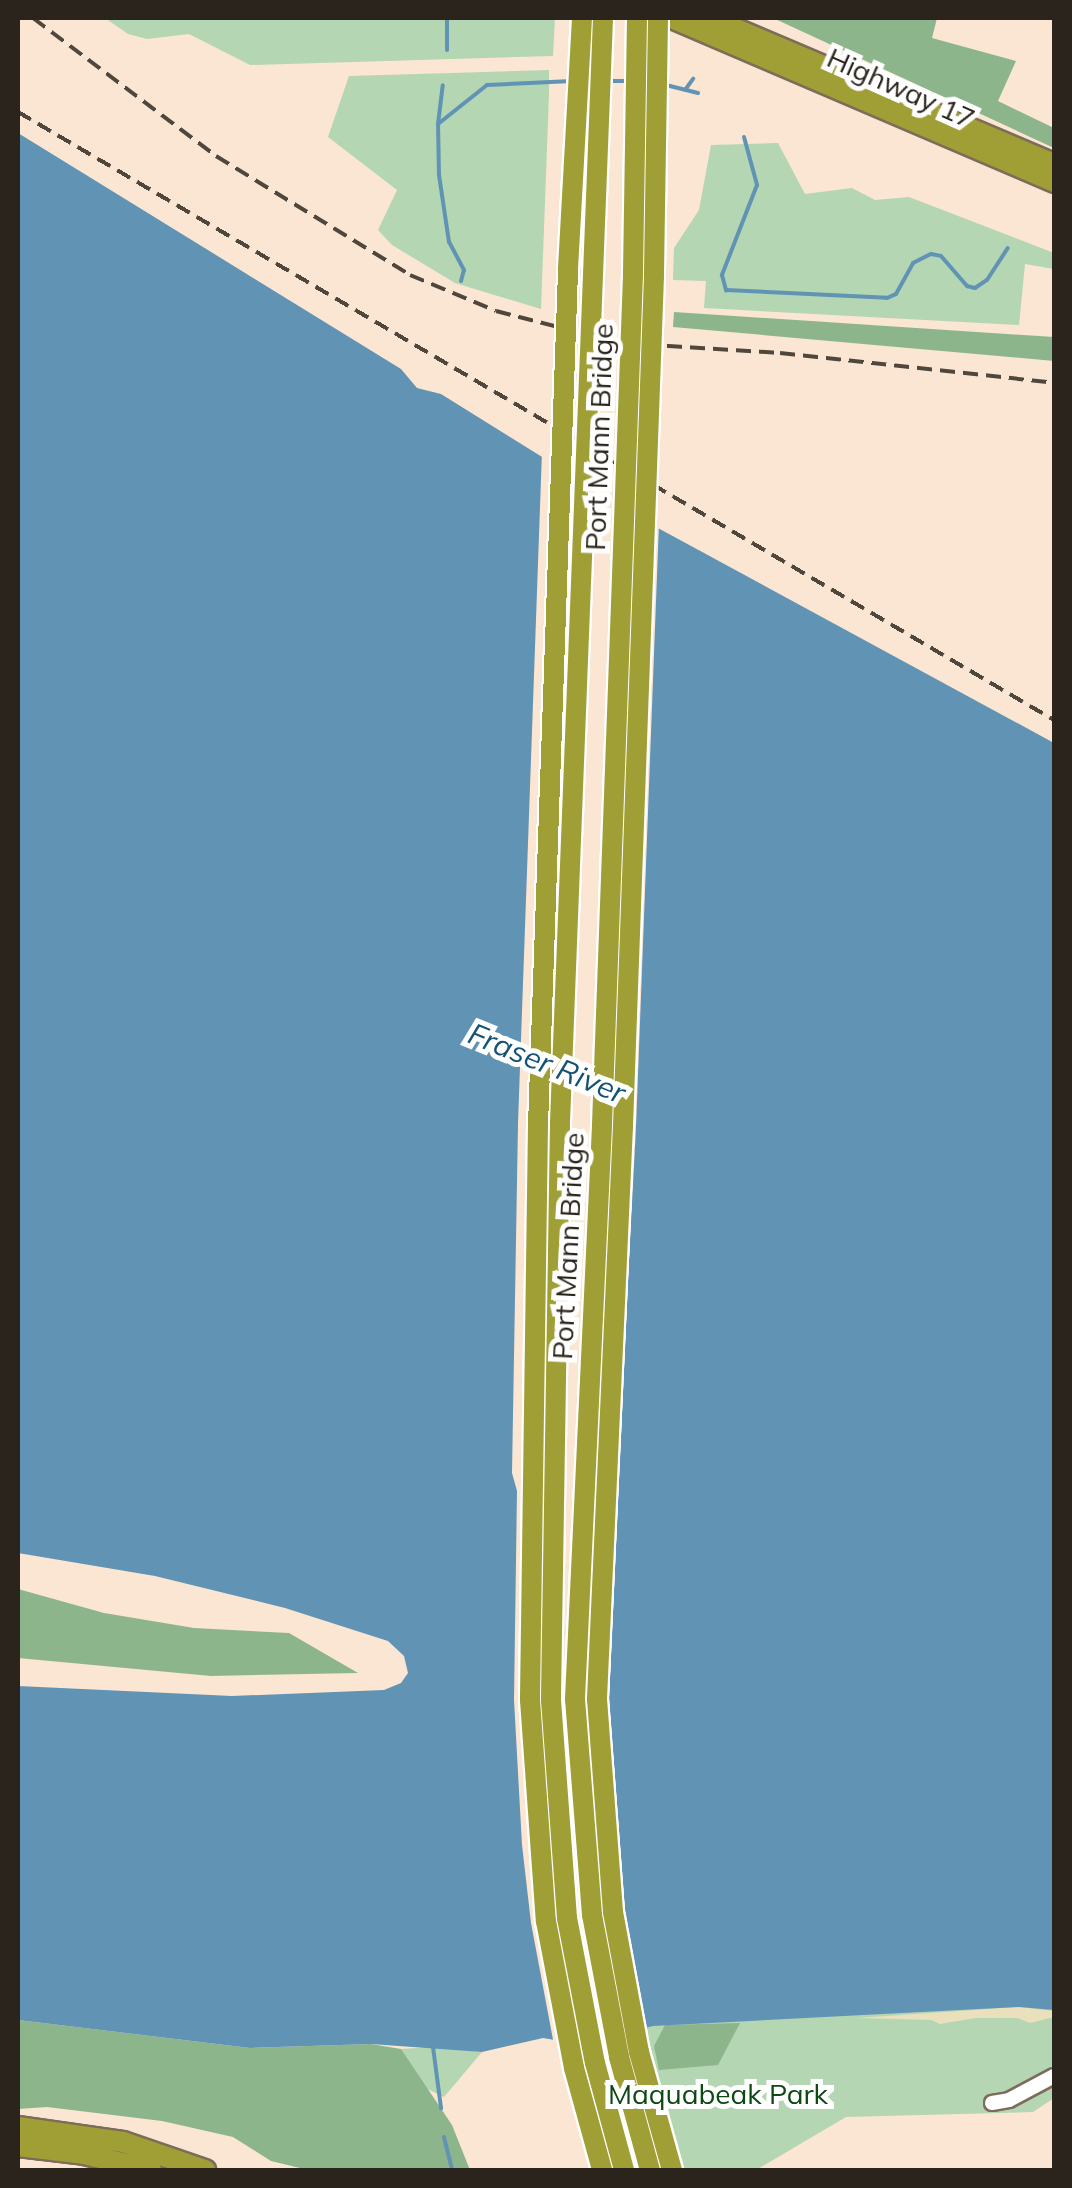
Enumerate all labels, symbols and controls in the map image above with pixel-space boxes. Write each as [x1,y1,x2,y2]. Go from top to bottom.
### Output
street label: Highway 17 [822,41,980,135]
street label: Port Mann Bridge [578,323,620,551]
water label: Fraser River [463,1015,631,1111]
street label: Port Mann Bridge [545,1132,591,1360]
park label: Maquabeak Park [608,2077,828,2111]

